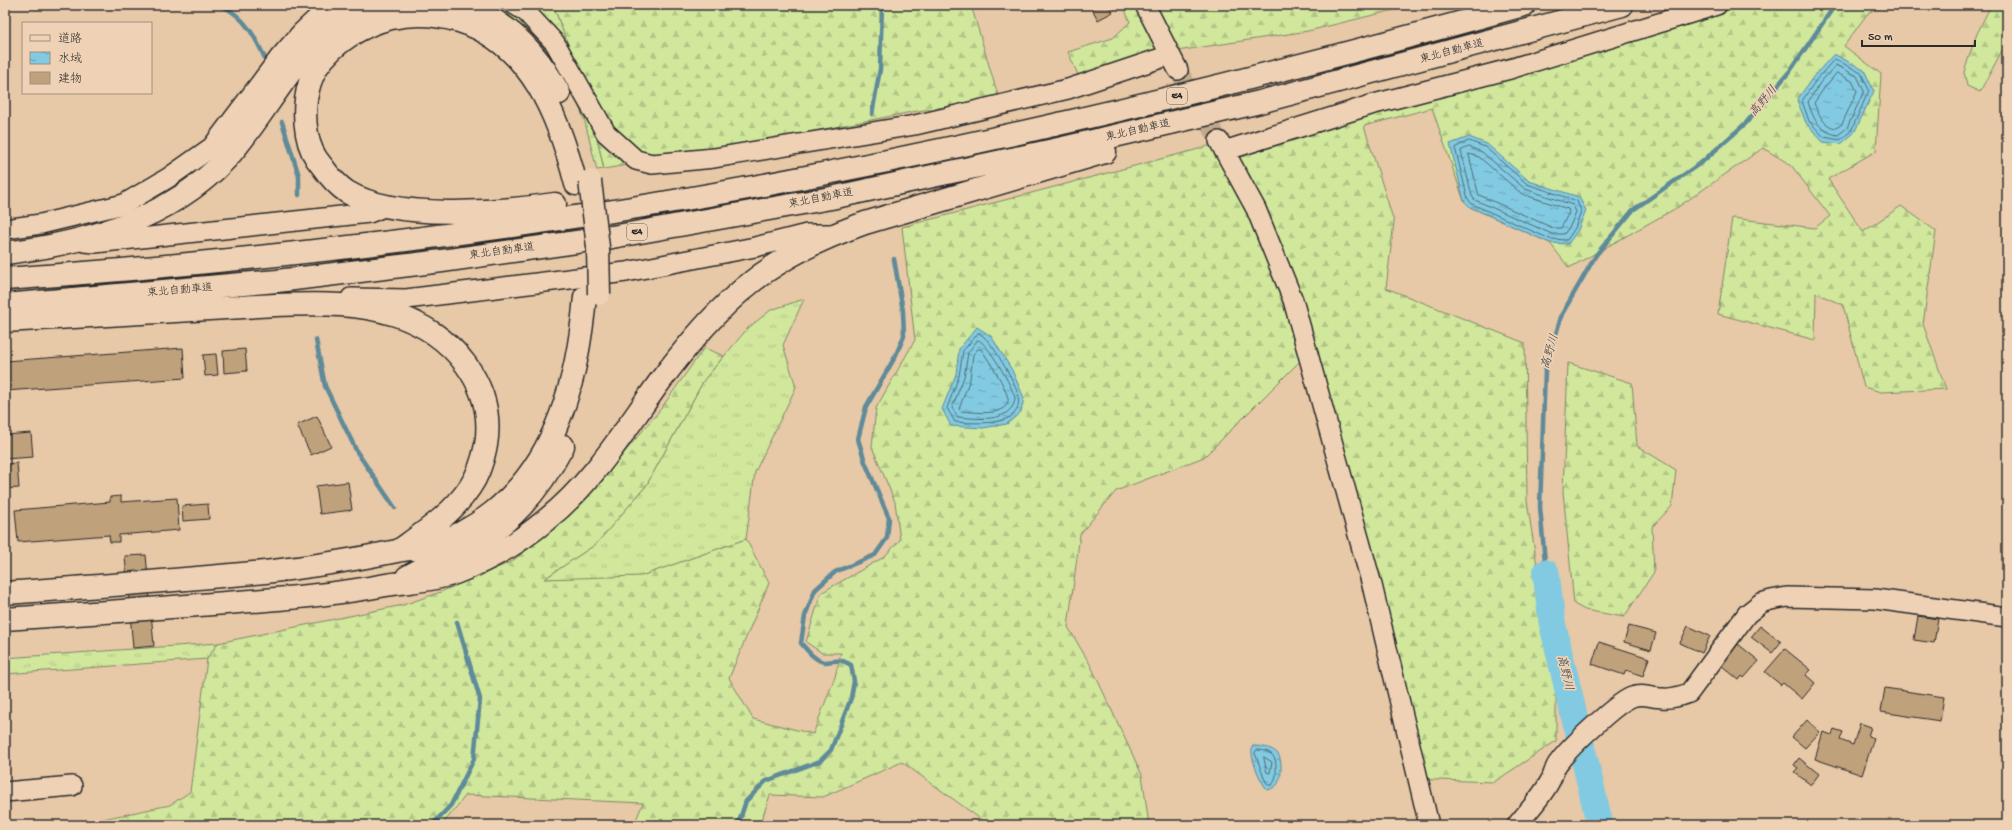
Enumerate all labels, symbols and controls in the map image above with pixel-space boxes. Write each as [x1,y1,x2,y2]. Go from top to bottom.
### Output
legend [22,22,152,94]
scale bar [1862,22,1975,48]
text: 50 m [1868,31,1893,45]
text: 道路 [58,32,82,47]
street label: 東北自動車道 [1418,37,1485,66]
text: 水域 [58,52,82,67]
text: 建物 [58,72,82,87]
water label: 高野川 [1746,83,1781,120]
road number: E4 [1167,88,1187,104]
street label: 東北自動車道 [1104,117,1172,144]
street label: 東北自動車道 [787,186,855,211]
road number: E4 [627,224,647,240]
street label: 東北自動車道 [468,240,536,263]
street label: 東北自動車道 [147,281,213,300]
water label: 高野川 [1538,332,1563,371]
water label: 高野川 [1553,654,1576,692]

